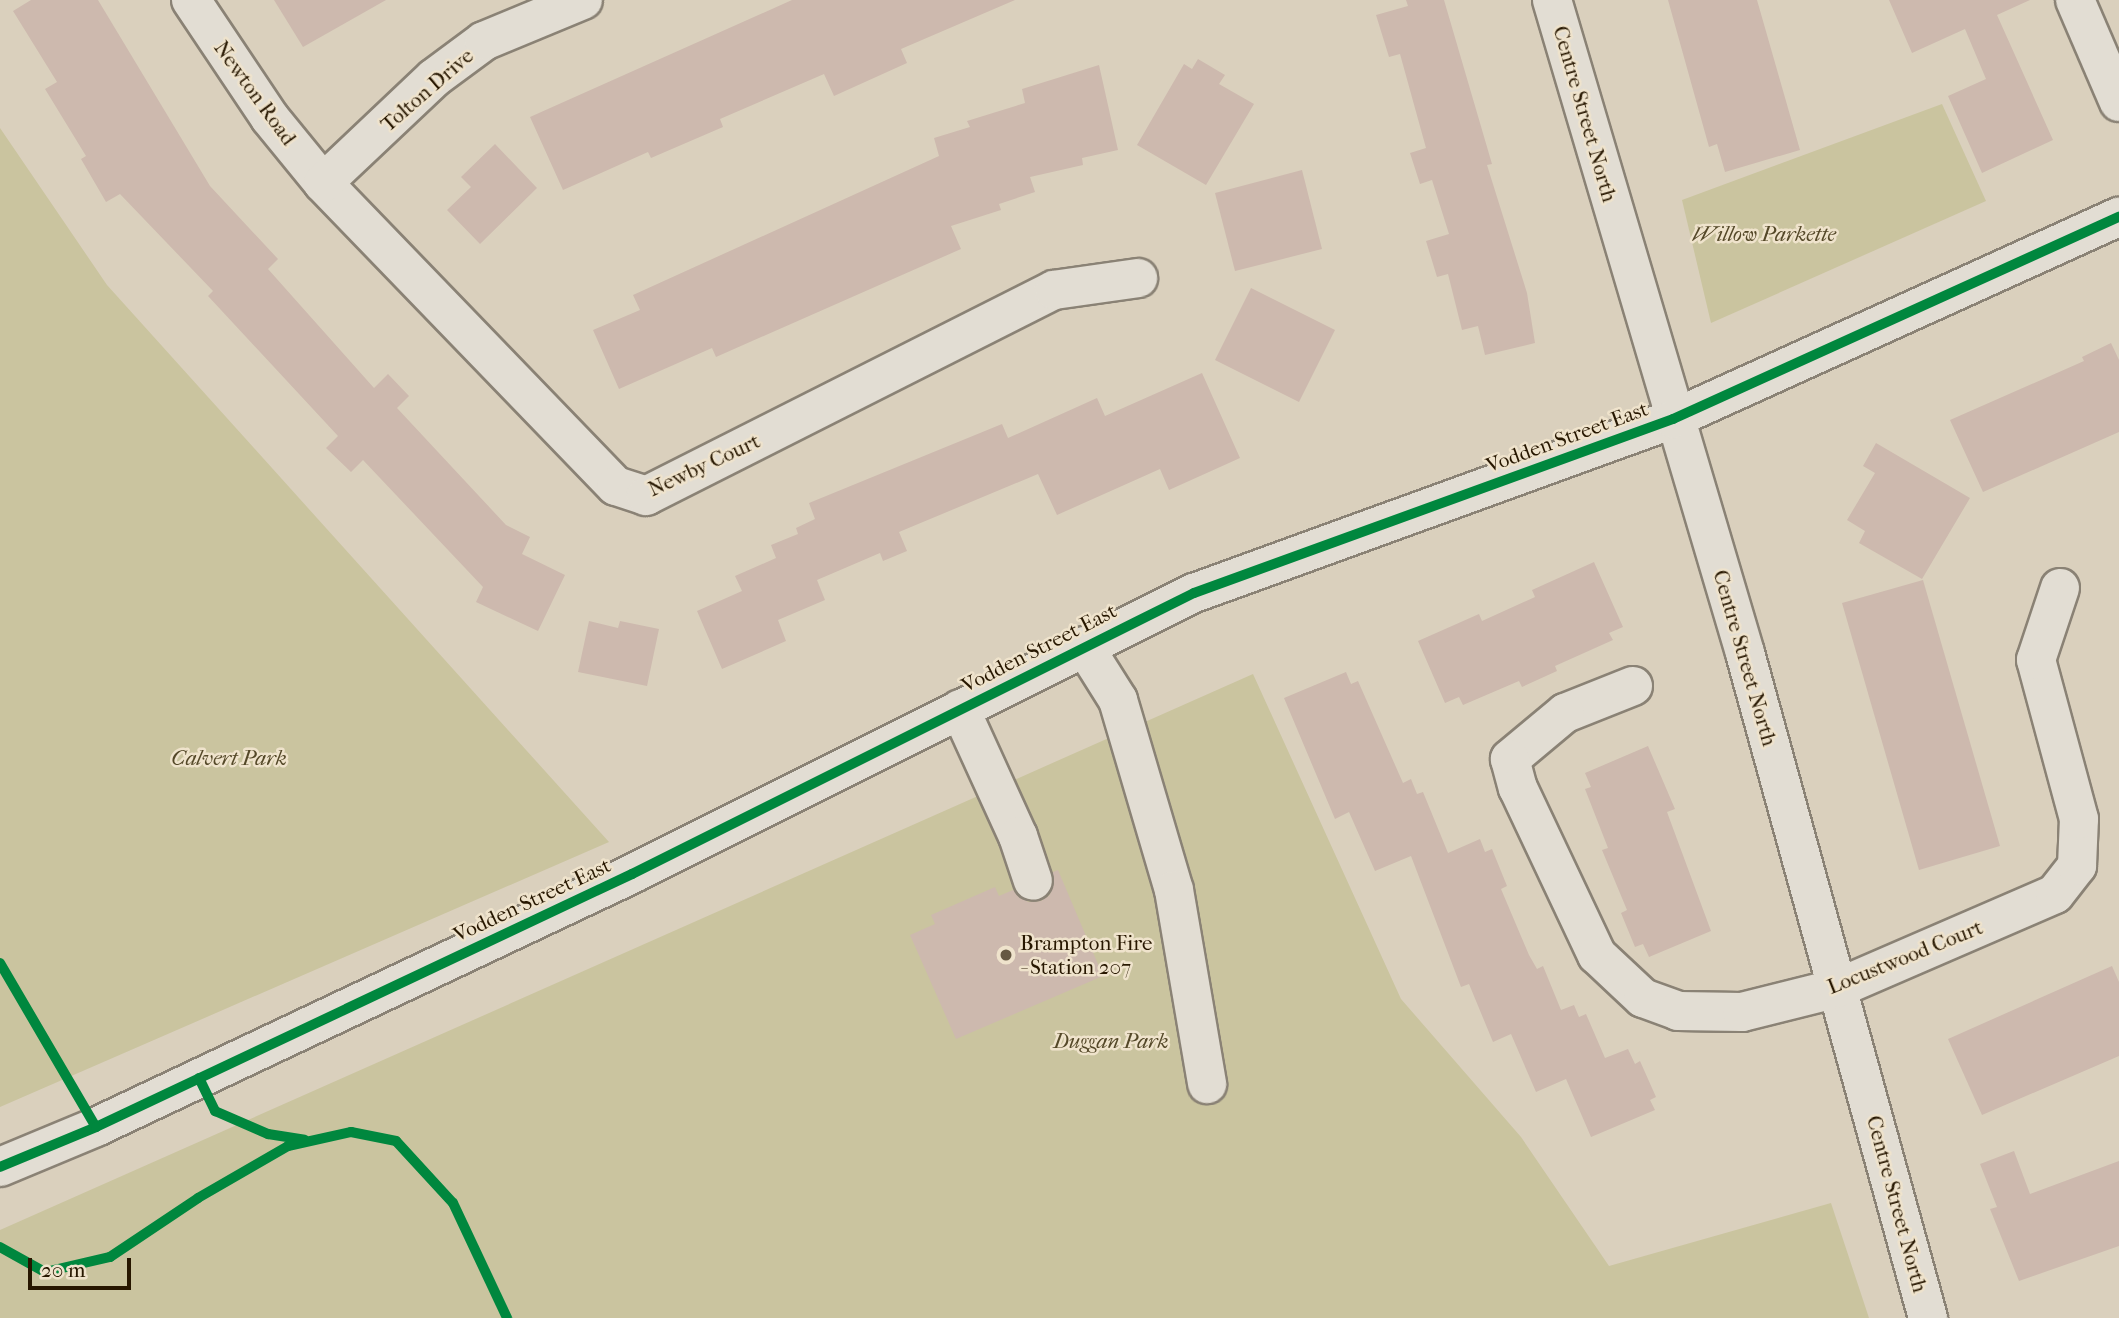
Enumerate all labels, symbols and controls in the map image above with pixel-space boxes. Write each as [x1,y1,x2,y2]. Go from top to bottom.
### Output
street label: Centre Street North [1548,23,1622,205]
street label: Newton Road [209,36,301,150]
street label: Tolton Drive [376,43,478,137]
park label: Willow Parkette [1692,221,1836,247]
street label: Vodden Street East [1482,396,1652,478]
street label: Newby Court [644,428,764,502]
street label: Centre Street North [1708,567,1782,749]
street label: Vodden Street East [957,598,1121,698]
park label: Calvert Park [171,745,287,771]
street label: Vodden Street East [449,853,615,947]
street label: Locustwood Court [1824,914,1986,1000]
place label: Brampton Fire - Station 207 [1020,930,1153,980]
marker: Brampton Fire - Station 207 [998,947,1014,963]
park label: Duggan Park [1053,1028,1169,1054]
street label: Centre Street North [1861,1113,1933,1295]
scale bar [32,1244,135,1288]
text: 20 m [41,1258,85,1282]

